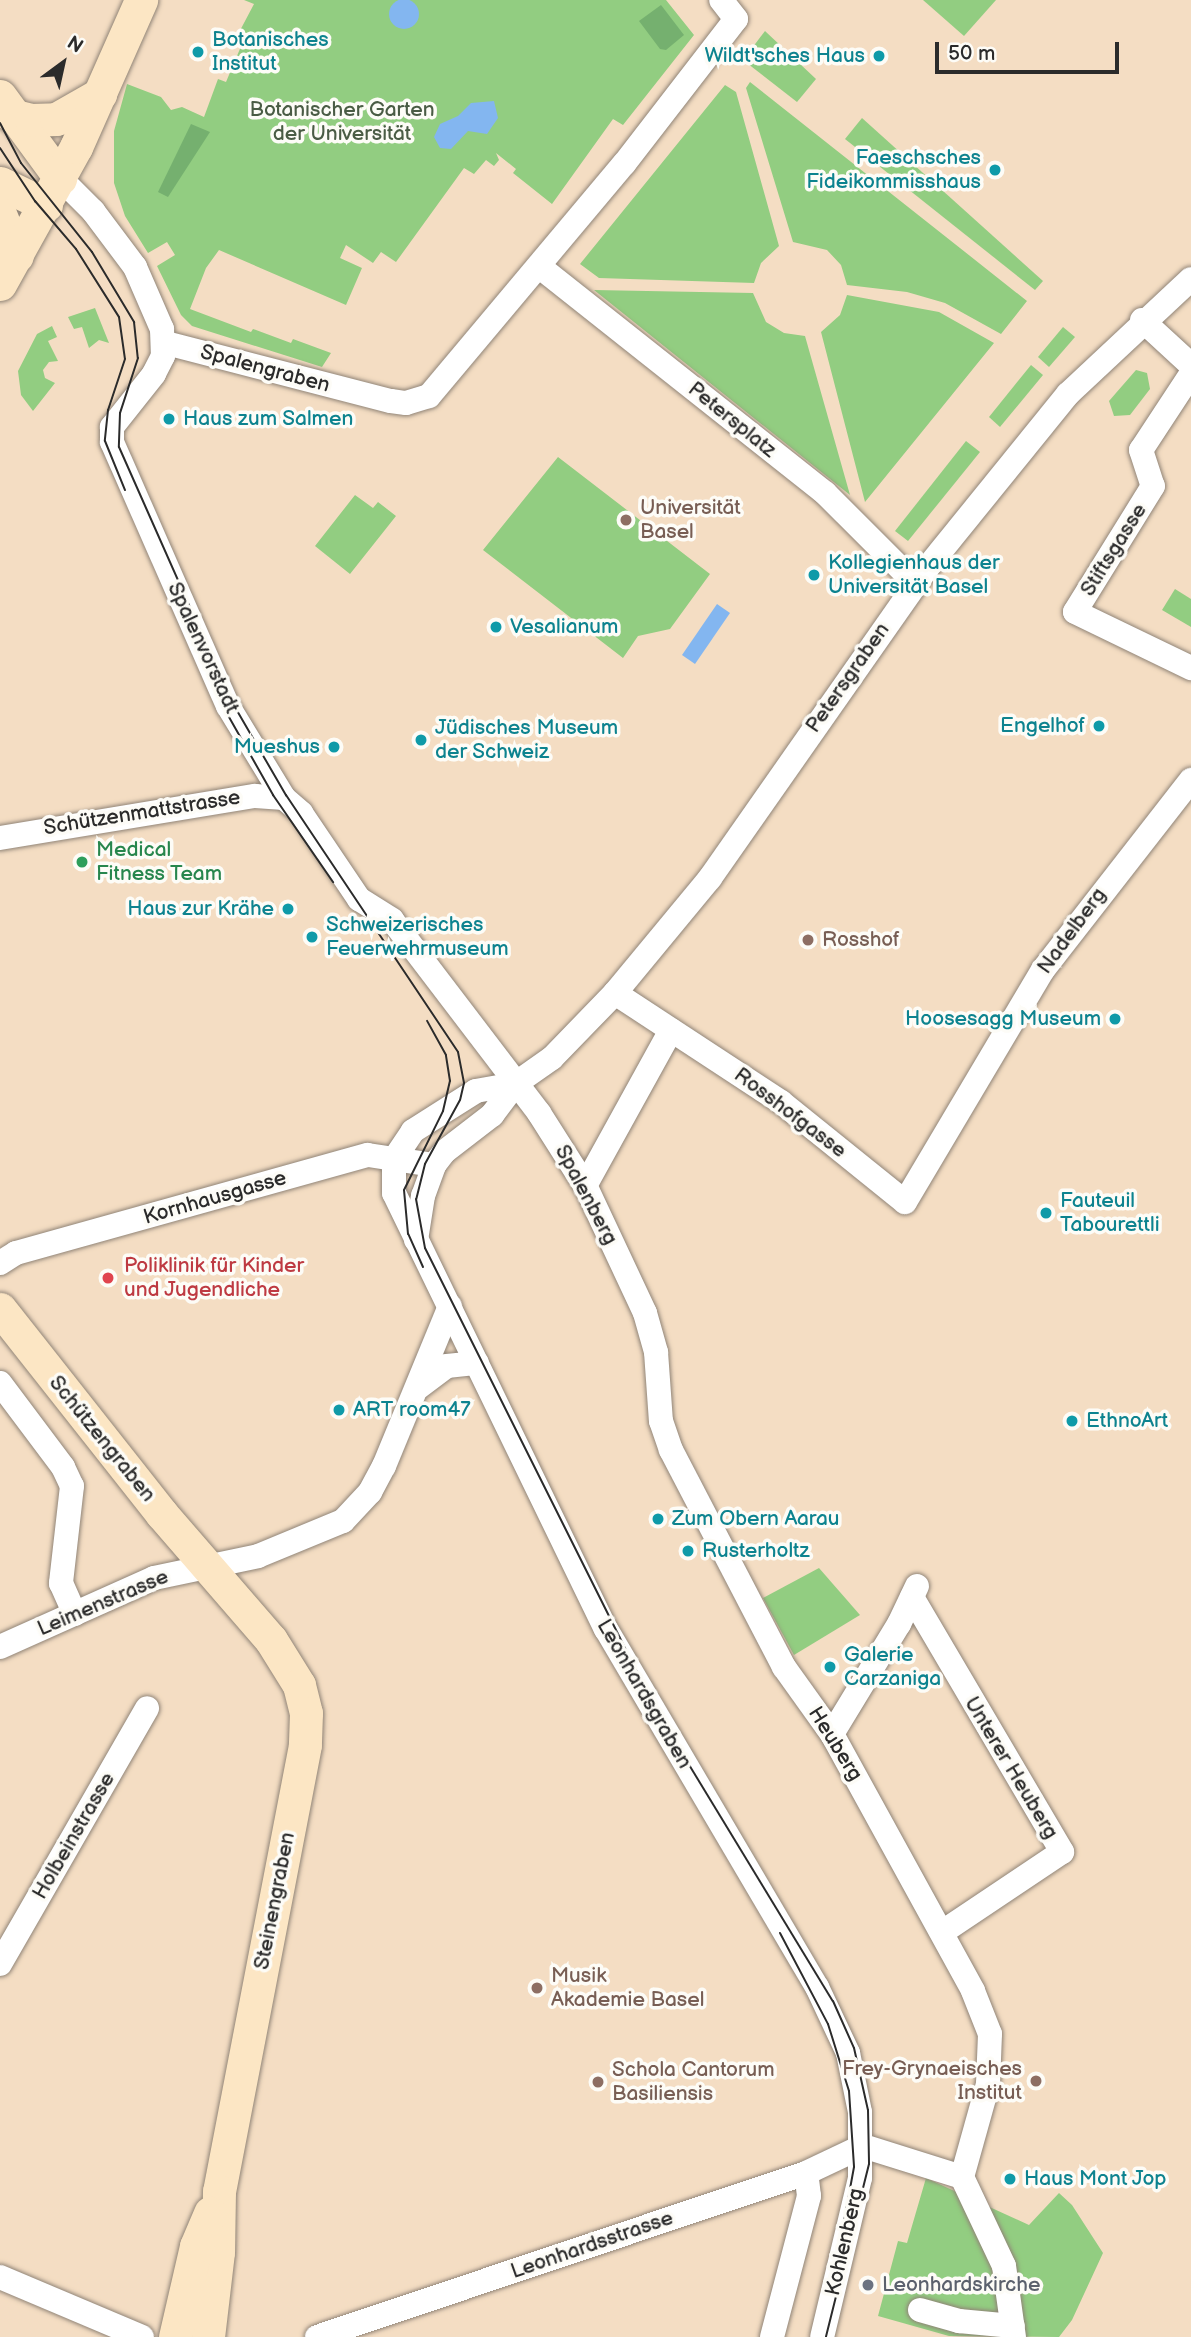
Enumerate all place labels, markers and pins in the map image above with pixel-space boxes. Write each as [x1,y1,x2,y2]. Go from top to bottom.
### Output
place label: Botanisches Institut [212,27,329,77]
place label: Wildt'sches Haus [705,43,865,69]
marker: Botanisches Institut [190,44,206,60]
marker: Wildt'sches Haus [871,48,887,64]
place label: Faeschsches Fideikommisshaus [806,145,981,195]
marker: Faeschsches Fideikommisshaus [987,162,1003,178]
place label: Haus zum Salmen [183,406,354,432]
marker: Haus zum Salmen [161,411,177,427]
place label: Universität Basel [640,495,741,545]
marker: Universität Basel [618,512,634,528]
place label: Kollegienhaus der Universität Basel [828,550,1000,600]
marker: Kollegienhaus der Universität Basel [806,567,822,583]
place label: Vesalianum [510,614,618,640]
marker: Vesalianum [488,619,504,635]
place label: Engelhof [1000,713,1085,739]
place label: Jüdisches Museum der Schweiz [435,715,618,765]
marker: Engelhof [1091,718,1107,734]
marker: Jüdisches Museum der Schweiz [413,732,429,748]
place label: Mueshus [234,734,320,760]
marker: Mueshus [326,739,342,755]
place label: Medical Fitness Team [96,837,223,887]
marker: Medical Fitness Team [74,854,90,870]
place label: Haus zur Krähe [127,896,274,922]
marker: Haus zur Krähe [280,901,296,917]
place label: Schweizerisches Feuerwehrmuseum [326,912,509,962]
place label: Rosshof [822,927,900,953]
marker: Schweizerisches Feuerwehrmuseum [304,929,320,945]
marker: Rosshof [800,932,816,948]
place label: Hoosesagg Museum [905,1006,1101,1032]
marker: Hoosesagg Museum [1107,1011,1123,1027]
place label: Fauteuil Tabourettli [1060,1188,1160,1238]
marker: Fauteuil Tabourettli [1038,1205,1054,1221]
place label: Poliklinik für Kinder und Jugendliche [124,1253,304,1303]
marker: Poliklinik für Kinder und Jugendliche [98,1268,118,1288]
place label: ART room47 [353,1397,471,1423]
marker: ART room47 [331,1402,347,1418]
place label: EthnoArt [1086,1408,1168,1434]
marker: EthnoArt [1064,1413,1080,1429]
place label: Zum Obern Aarau [672,1506,840,1532]
marker: Zum Obern Aarau [650,1511,666,1527]
place label: Rusterholtz [702,1538,810,1564]
marker: Rusterholtz [680,1543,696,1559]
place label: Galerie Carzaniga [844,1642,941,1692]
marker: Galerie Carzaniga [822,1659,838,1675]
place label: Musik Akademie Basel [551,1963,704,2013]
marker: Musik Akademie Basel [529,1980,545,1996]
place label: Frey-Grynaeisches Institut [842,2056,1022,2106]
place label: Schola Cantorum Basiliensis [612,2057,775,2107]
marker: Frey-Grynaeisches Institut [1028,2073,1044,2089]
marker: Schola Cantorum Basiliensis [590,2074,606,2090]
place label: Haus Mont Jop [1024,2166,1168,2192]
marker: Haus Mont Jop [1002,2171,1018,2187]
place label: Leonhardskirche [882,2272,1040,2298]
marker: Leonhardskirche [860,2277,876,2293]

